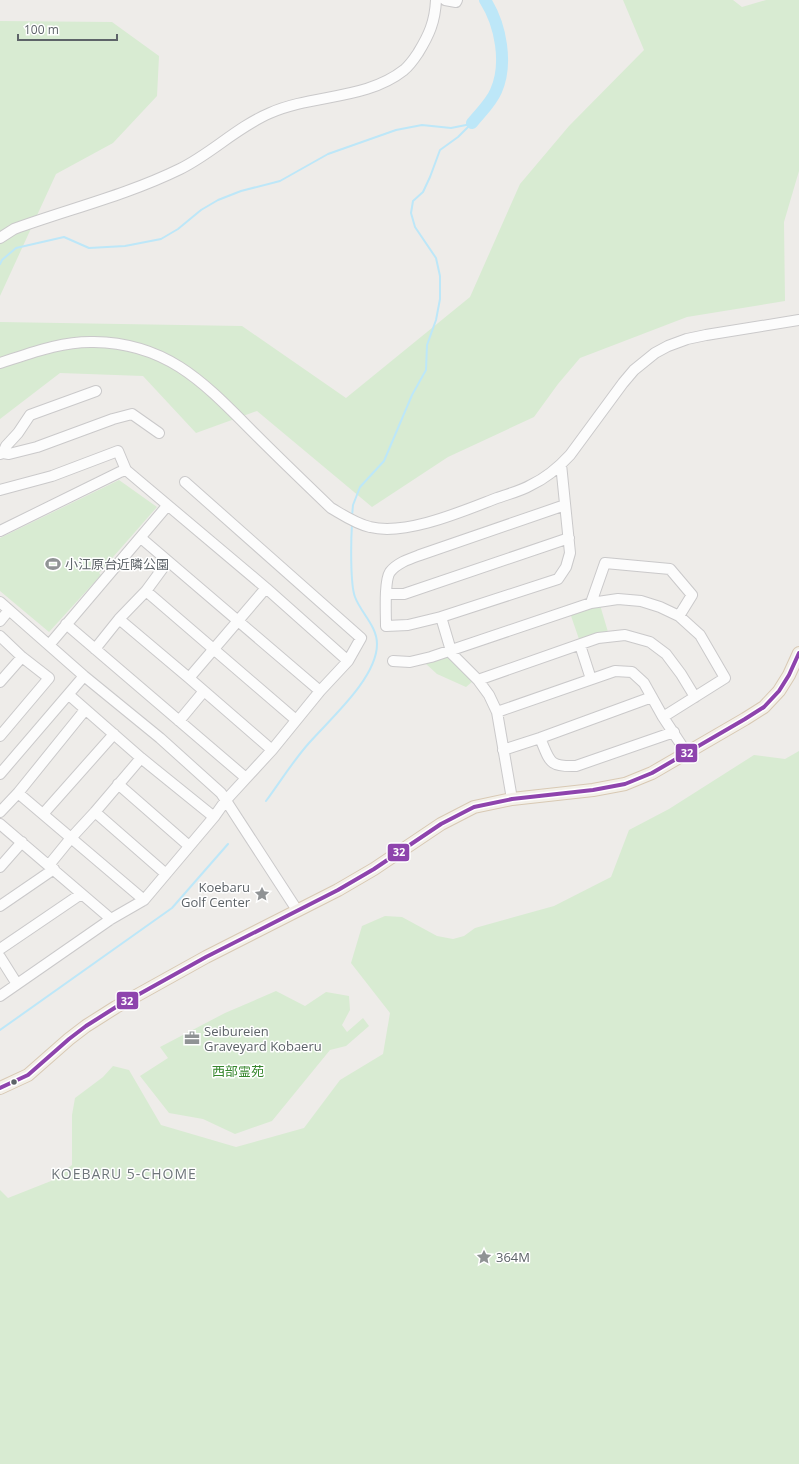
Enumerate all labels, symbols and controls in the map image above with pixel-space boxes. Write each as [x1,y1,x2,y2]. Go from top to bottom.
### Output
scale bar [18,16,117,42]
text: 100 m [24,21,59,38]
sports icon: 小江原台近隣公園 [44,555,62,573]
place label: 小江原台近隣公園 [65,555,169,573]
line badge: 32 [675,743,698,763]
text: 32 [681,745,693,760]
line badge: 32 [387,843,410,862]
text: 32 [393,844,405,859]
place label: Koebaru Golf Center [181,878,251,911]
place icon: Koebaru Golf Center [253,885,271,903]
line badge: 32 [116,991,139,1010]
text: 32 [121,993,133,1008]
place label: Seibureien Graveyard Kobaeru [204,1022,322,1055]
office icon: Seibureien Graveyard Kobaeru [183,1029,201,1047]
park label: 西部霊苑 [212,1062,264,1080]
unlabelled marker [9,1077,19,1087]
district label: KOEBARU 5-CHOME [51,1164,197,1183]
place icon: 364M [475,1248,493,1266]
place label: 364M [496,1248,530,1266]

